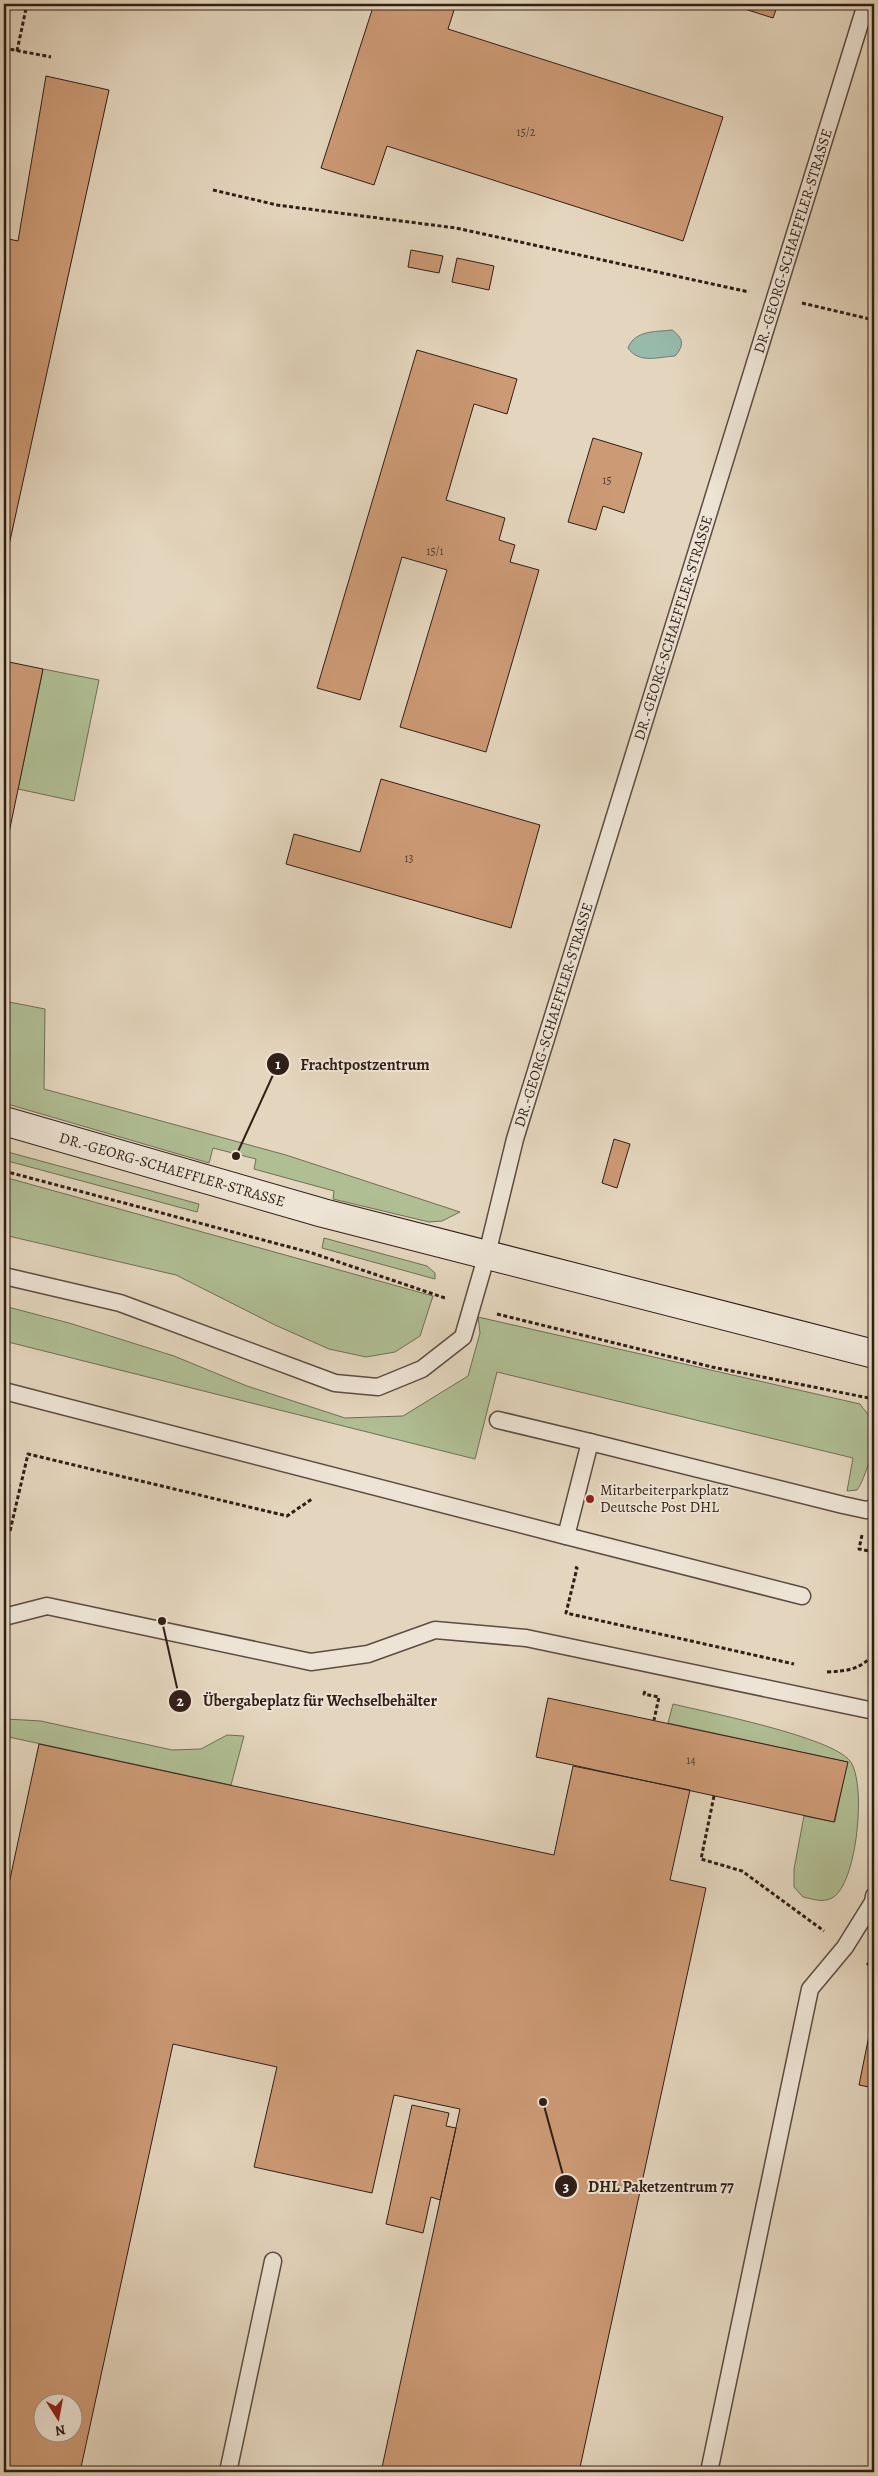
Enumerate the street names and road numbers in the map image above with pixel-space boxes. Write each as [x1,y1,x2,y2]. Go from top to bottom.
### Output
street label: DR.-GEORG-SCHAEFFLER-STRASSE [749,126,837,356]
street label: DR.-GEORG-SCHAEFFLER-STRASSE [629,513,717,743]
street label: DR.-GEORG-SCHAEFFLER-STRASSE [509,900,598,1130]
street label: DR.-GEORG-SCHAEFFLER-STRASSE [57,1127,287,1212]

